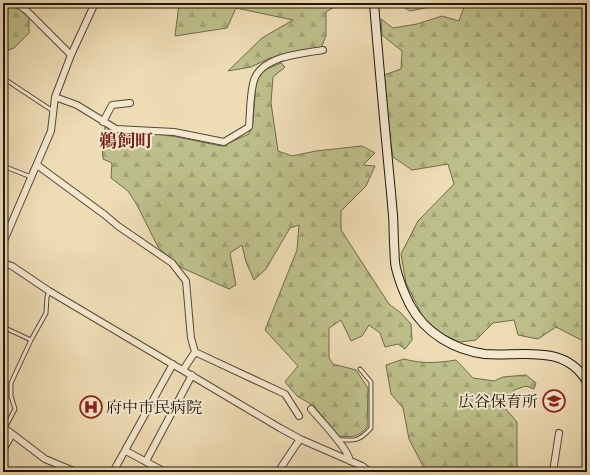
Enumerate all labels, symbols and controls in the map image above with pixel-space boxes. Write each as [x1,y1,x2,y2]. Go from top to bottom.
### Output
district label: 鵜飼町 [99,130,153,153]
school or university icon: 広谷保育所 [541,388,567,414]
place label: 広谷保育所 [458,392,538,412]
hospital icon: 府中市民病院 [78,394,104,420]
place label: 府中市民病院 [106,398,202,418]

